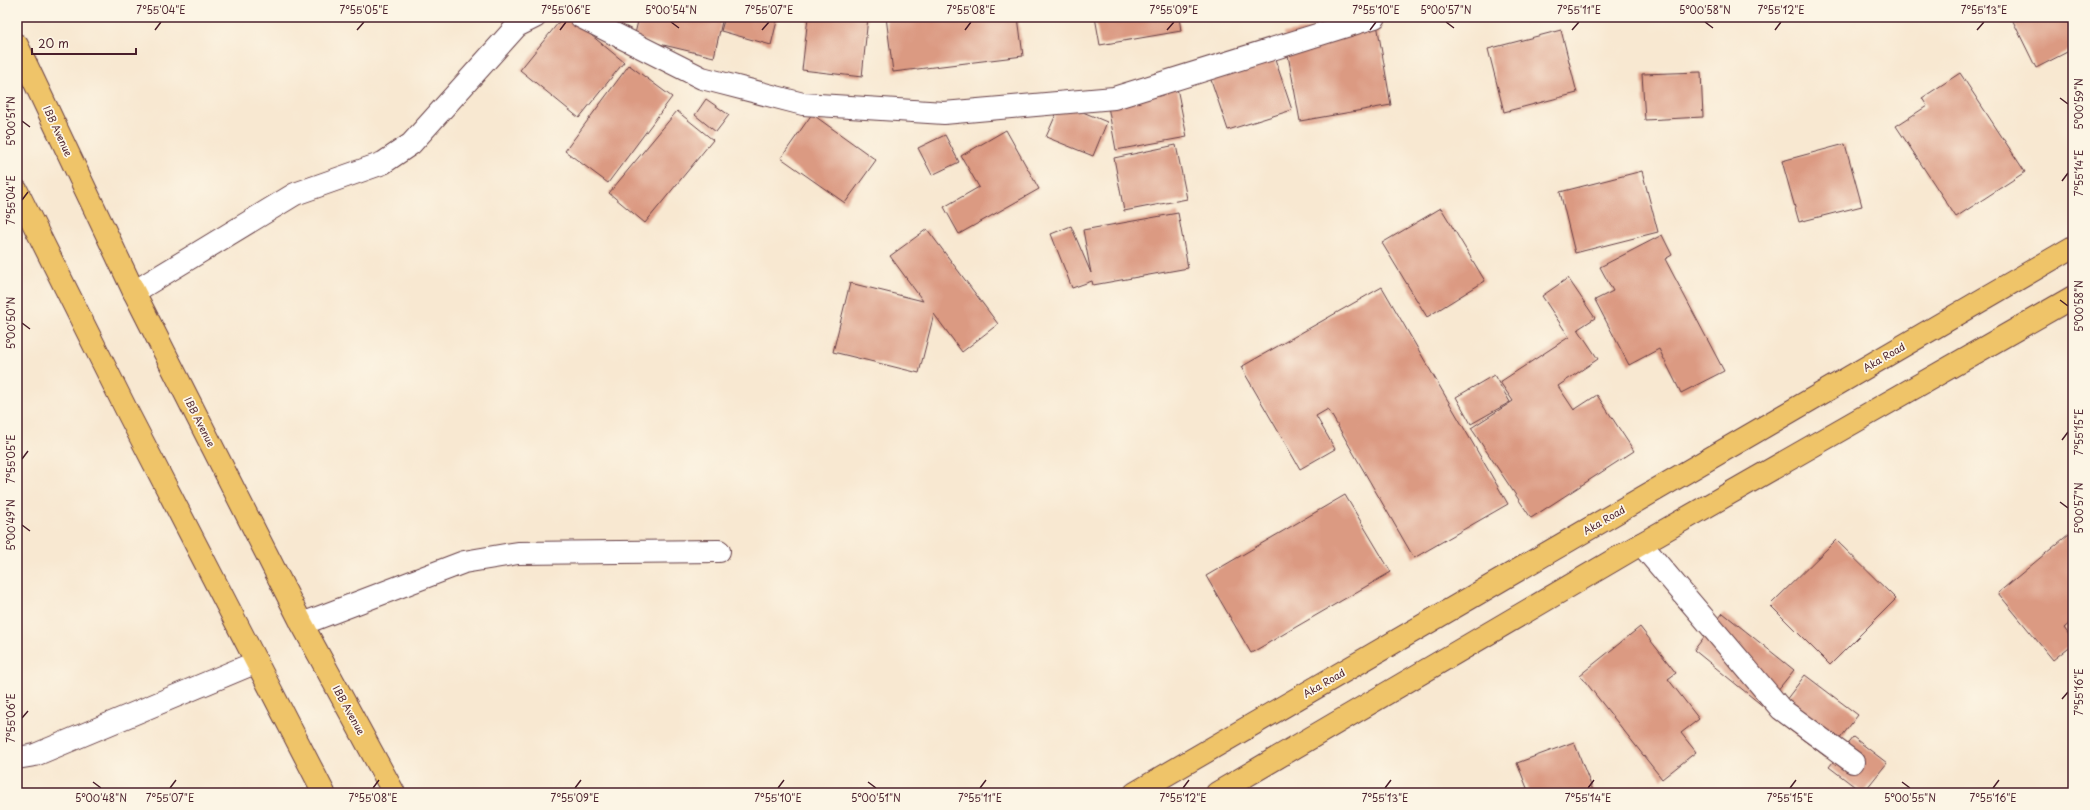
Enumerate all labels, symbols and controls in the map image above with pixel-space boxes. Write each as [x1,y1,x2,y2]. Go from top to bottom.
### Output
text: 7°55'04"E [136,2,186,17]
text: 7°55'05"E [339,2,389,17]
text: 7°55'06"E [541,2,591,17]
text: 5°00'54"N [645,2,697,17]
text: 7°55'07"E [745,2,793,17]
text: 7°55'08"E [946,2,996,17]
text: 7°55'09"E [1150,2,1198,17]
text: 7°55'10"E [1352,2,1400,17]
text: 5°00'57"N [1420,2,1472,17]
text: 7°55'11"E [1557,2,1601,17]
text: 5°00'58"N [1679,2,1731,17]
text: 7°55'12"E [1757,2,1805,17]
text: 7°55'13"E [1961,2,2007,17]
scale bar [32,30,136,56]
text: 20 m [38,34,69,52]
text: 5°00'59"N [2071,78,2086,130]
text: 5°00'51"N [3,96,18,146]
street label: IBB Avenue [40,103,77,159]
text: 7°55'14"E [2071,150,2086,196]
text: 7°55'04"E [3,175,18,225]
text: 5°00'58"N [2071,280,2086,332]
text: 5°00'50"N [3,296,18,349]
street label: Aka Road [1860,338,1908,375]
street label: IBB Avenue [181,394,220,450]
text: 7°55'15"E [2071,409,2086,455]
text: 7°55'05"E [3,434,18,484]
text: 5°00'57"N [2071,482,2086,534]
text: 5°00'49"N [3,499,18,551]
street label: Aka Road [1580,501,1628,538]
street label: Aka Road [1300,664,1348,701]
text: 7°55'16"E [2071,668,2086,716]
street label: IBB Avenue [330,682,369,738]
text: 7°55'06"E [3,693,18,743]
text: 5°00'48"N [75,790,127,805]
text: 7°55'07"E [146,790,194,805]
text: 7°55'08"E [348,790,398,805]
text: 7°55'09"E [551,790,599,805]
text: 7°55'10"E [754,790,802,805]
text: 5°00'51"N [851,790,901,805]
text: 7°55'11"E [958,790,1002,805]
text: 7°55'12"E [1159,790,1207,805]
text: 7°55'13"E [1362,790,1408,805]
text: 7°55'14"E [1565,790,1611,805]
text: 7°55'15"E [1767,790,1813,805]
text: 5°00'55"N [1884,790,1936,805]
text: 7°55'16"E [1969,790,2017,805]

